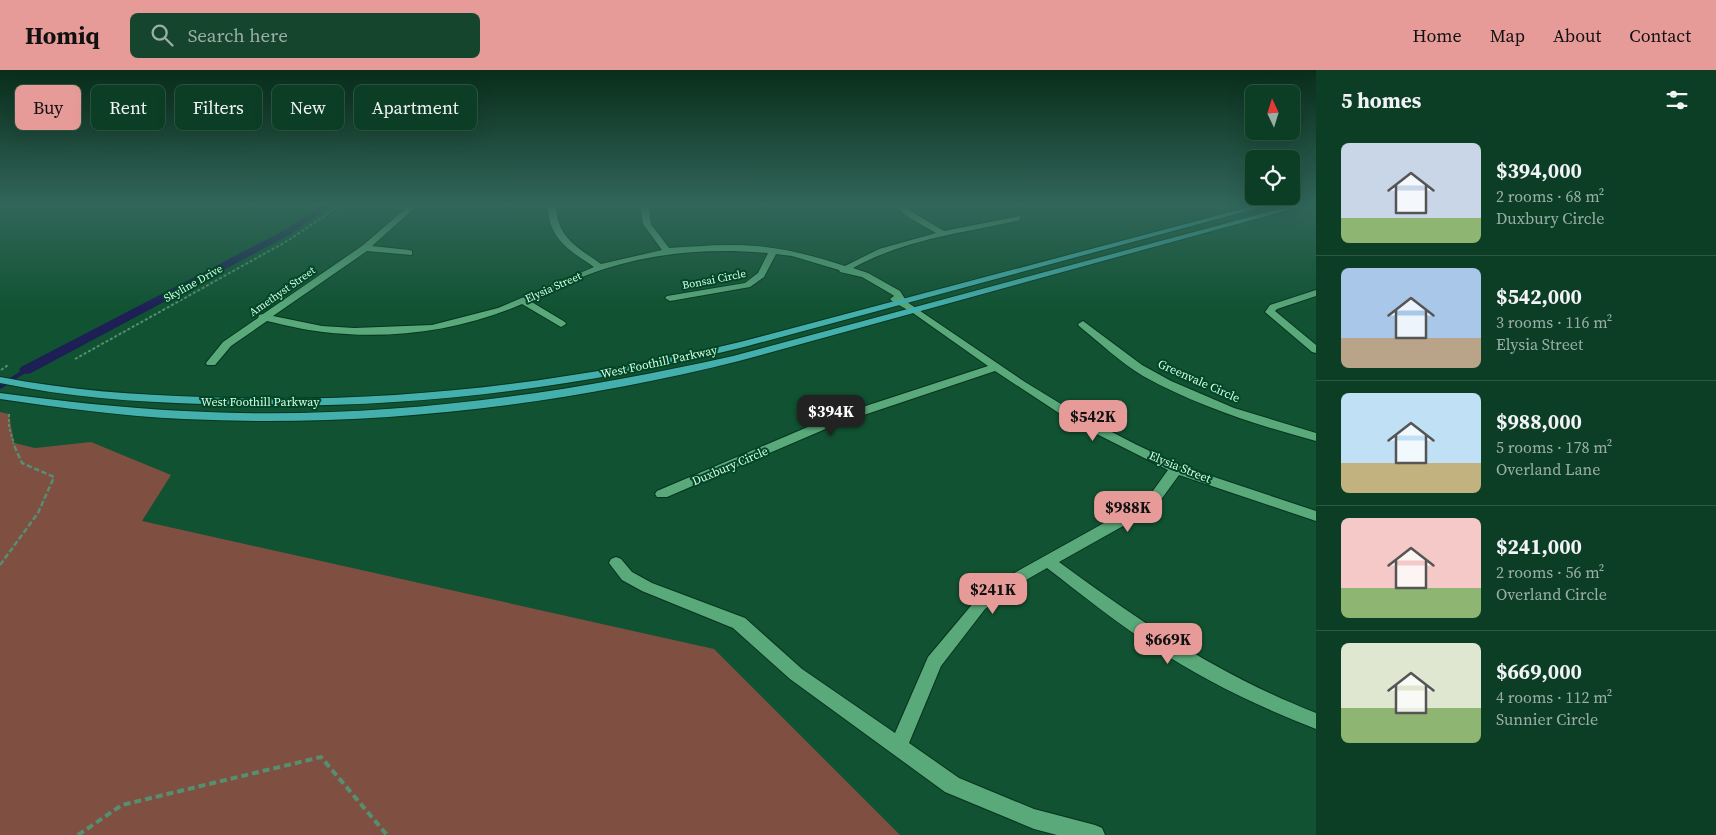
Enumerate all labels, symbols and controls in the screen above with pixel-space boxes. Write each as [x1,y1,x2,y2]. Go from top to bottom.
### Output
search box [130,13,480,58]
text: Homiq [25,19,100,52]
icon: search [148,21,176,49]
text: Search here [188,22,288,48]
text: Home [1413,23,1462,48]
text: Map [1490,23,1525,48]
text: About [1553,23,1601,48]
text: Contact [1629,23,1691,48]
chip: Buy [15,85,81,130]
chip: Rent [91,85,165,130]
chip: Filters [175,85,262,130]
chip: New [272,85,344,130]
chip: Apartment [354,85,477,130]
north arrow [1245,85,1300,140]
map controls [1245,85,1300,205]
text: 5 homes [1341,86,1421,115]
icon: filters [1663,86,1691,114]
button: locate [1245,150,1300,205]
text: $394,000 [1496,156,1582,185]
icon: home [1381,163,1441,223]
text: 2 rooms · 68 m² [1496,185,1604,207]
text: Duxbury Circle [1496,207,1604,229]
street label: Skyline Drive [161,261,226,306]
street label: Amethyst Street [246,263,319,320]
street label: Bonsai Circle [681,266,748,293]
street label: Elysia Street [523,268,584,307]
text: $542,000 [1496,282,1582,311]
icon: home [1381,288,1441,348]
text: 3 rooms · 116 m² [1496,311,1612,333]
text: Elysia Street [1496,333,1583,355]
street label: West Foothill Parkway [599,342,719,382]
street label: Greenvale Circle [1155,356,1243,406]
street label: West Foothill Parkway [201,394,320,410]
pin: $394K [796,394,866,437]
text: $394K [808,400,854,422]
pin: $542K [1058,400,1128,442]
text: $542K [1070,405,1116,427]
text: $988,000 [1496,407,1582,436]
icon: home [1381,413,1441,473]
text: 5 rooms · 178 m² [1496,436,1612,458]
street label: Duxbury Circle [689,443,771,489]
street label: Elysia Street [1147,447,1213,487]
text: Overland Lane [1496,458,1600,480]
pin: $988K [1093,490,1163,533]
text: $988K [1105,496,1151,518]
text: $241,000 [1496,532,1582,561]
icon: home [1381,538,1441,598]
text: 2 rooms · 56 m² [1496,561,1604,583]
pin: $241K [958,572,1028,615]
text: $241K [970,578,1016,600]
text: Overland Circle [1496,583,1607,605]
pin: $669K [1133,622,1203,665]
text: $669K [1145,628,1191,650]
text: $669,000 [1496,657,1582,686]
icon: home [1381,663,1441,723]
text: 4 rooms · 112 m² [1496,686,1612,708]
text: Sunnier Circle [1496,708,1598,730]

